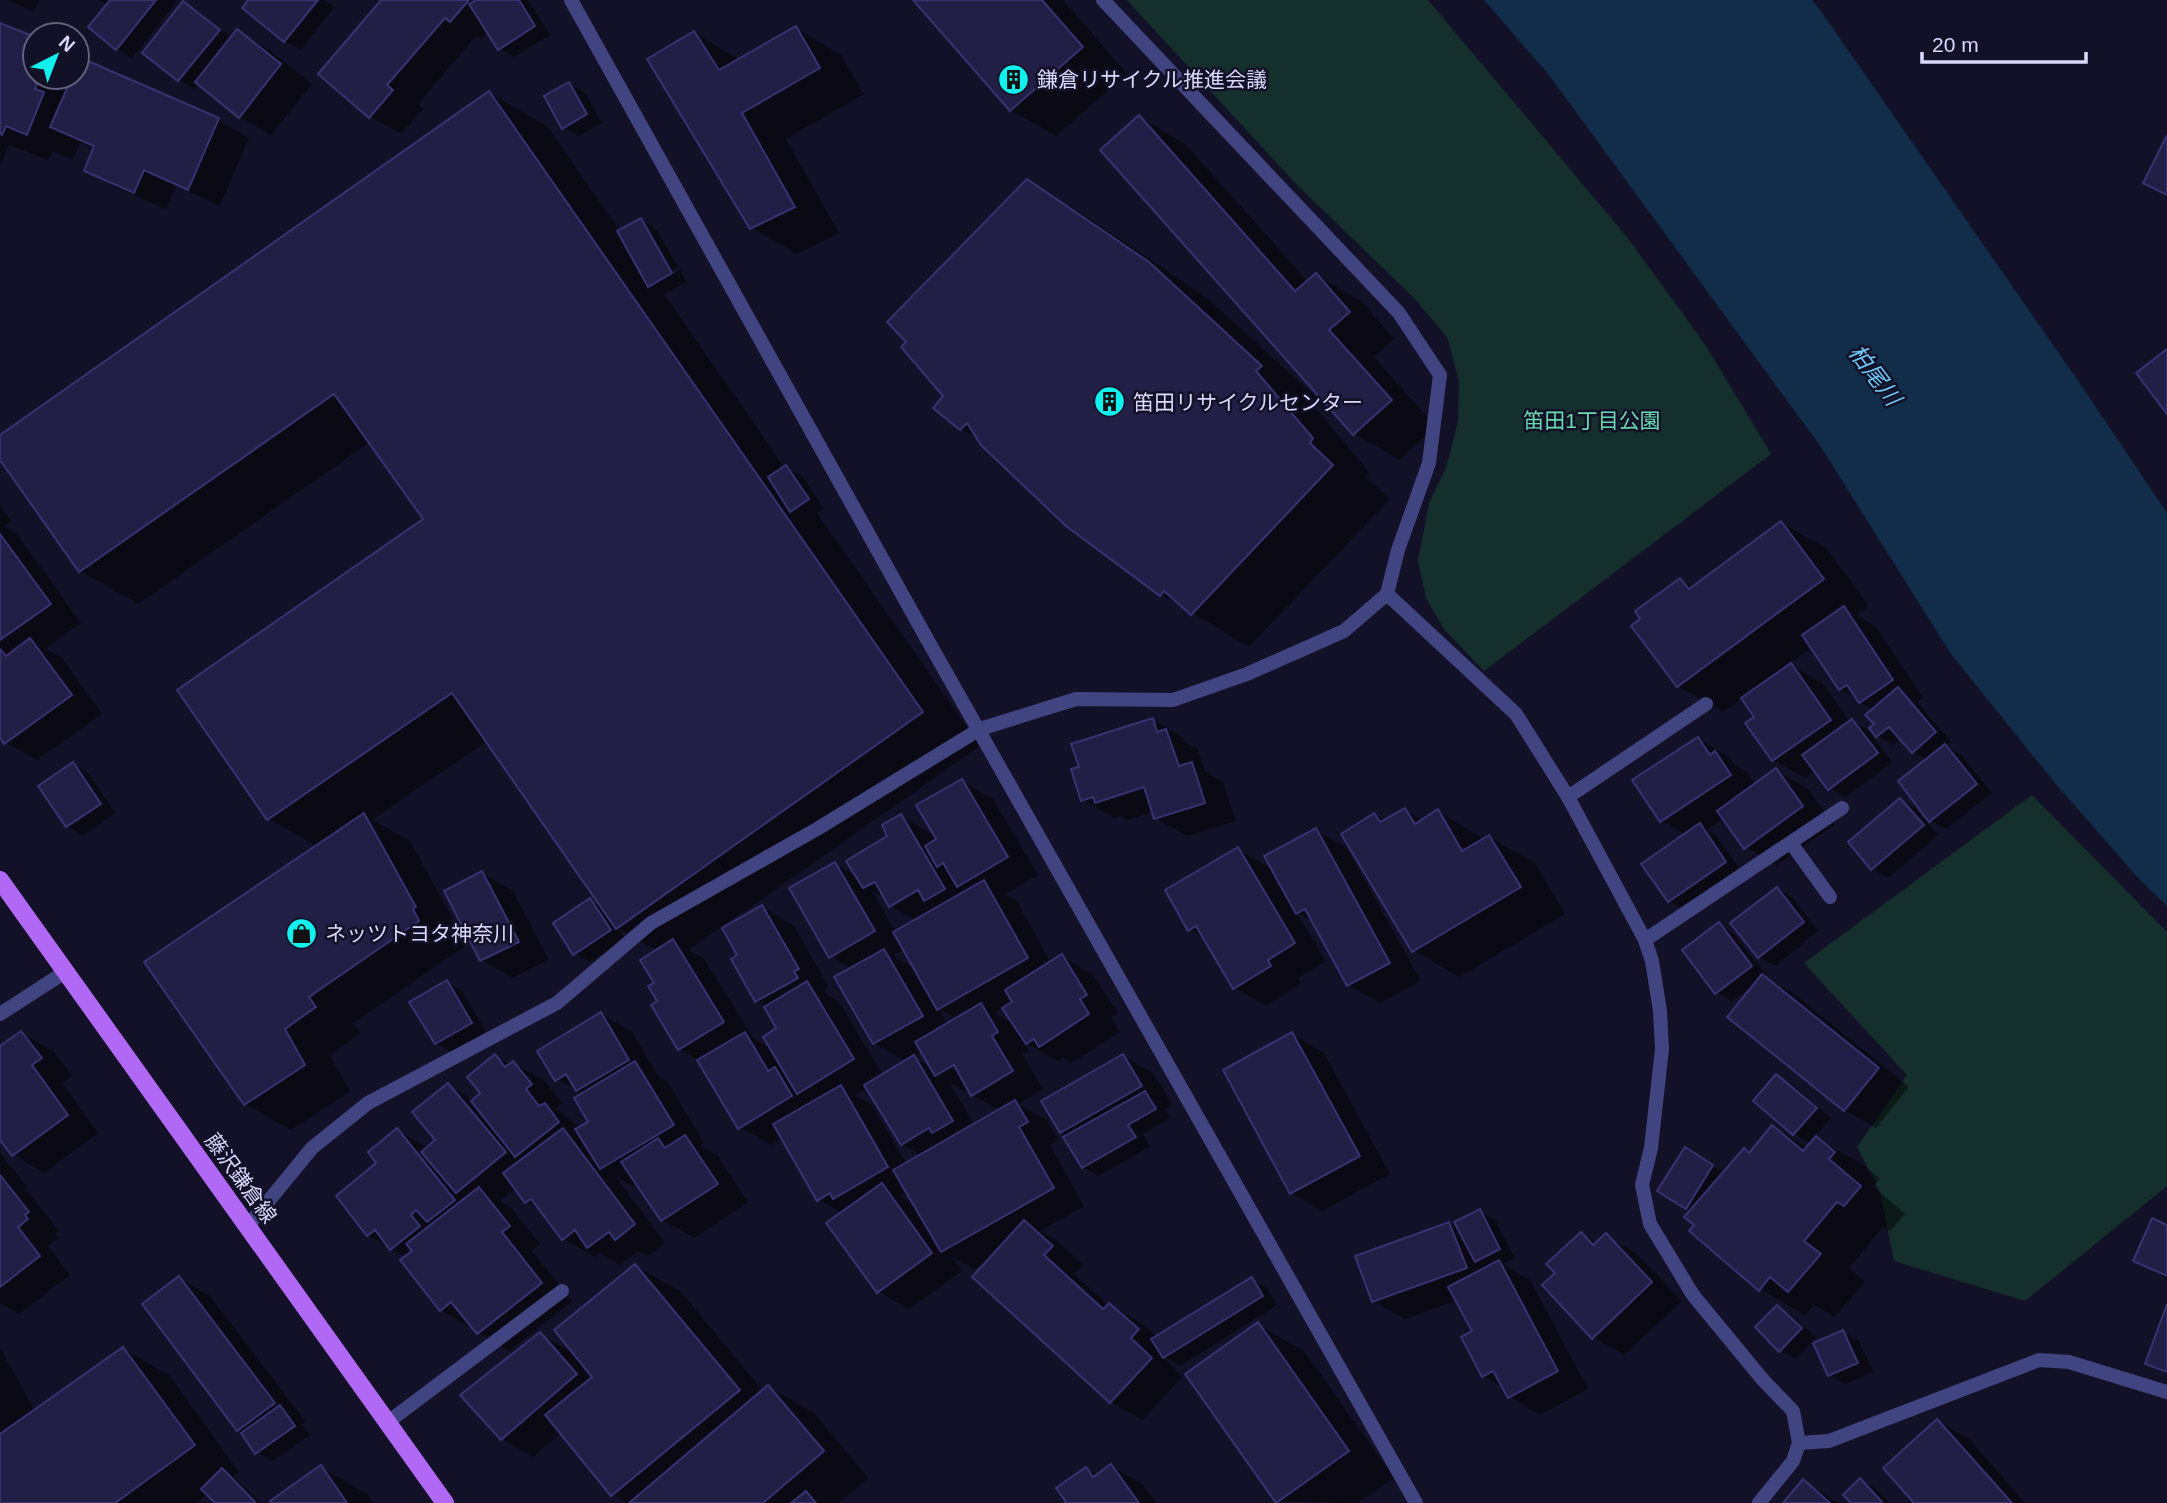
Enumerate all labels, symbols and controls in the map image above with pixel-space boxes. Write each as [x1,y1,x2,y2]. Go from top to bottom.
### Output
north arrow [21,21,91,91]
scale bar [1922,21,2086,65]
text: N [55,31,79,56]
text: 20 m [1932,33,1979,56]
building icon: 鎌倉リサイクル推進会議 [997,62,1031,96]
place label: 鎌倉リサイクル推進会議 [1037,68,1267,91]
water label: 柏尾川 [1844,340,1908,413]
building icon: 笛田リサイクルセンター [1093,385,1127,419]
place label: 笛田リサイクルセンター [1133,391,1363,414]
park label: 笛田1丁目公園 [1523,409,1661,432]
shop icon: ネッツトヨタ神奈川 [285,916,319,950]
place label: ネッツトヨタ神奈川 [325,922,514,945]
street label: 藤沢鎌倉線 [201,1129,281,1227]

